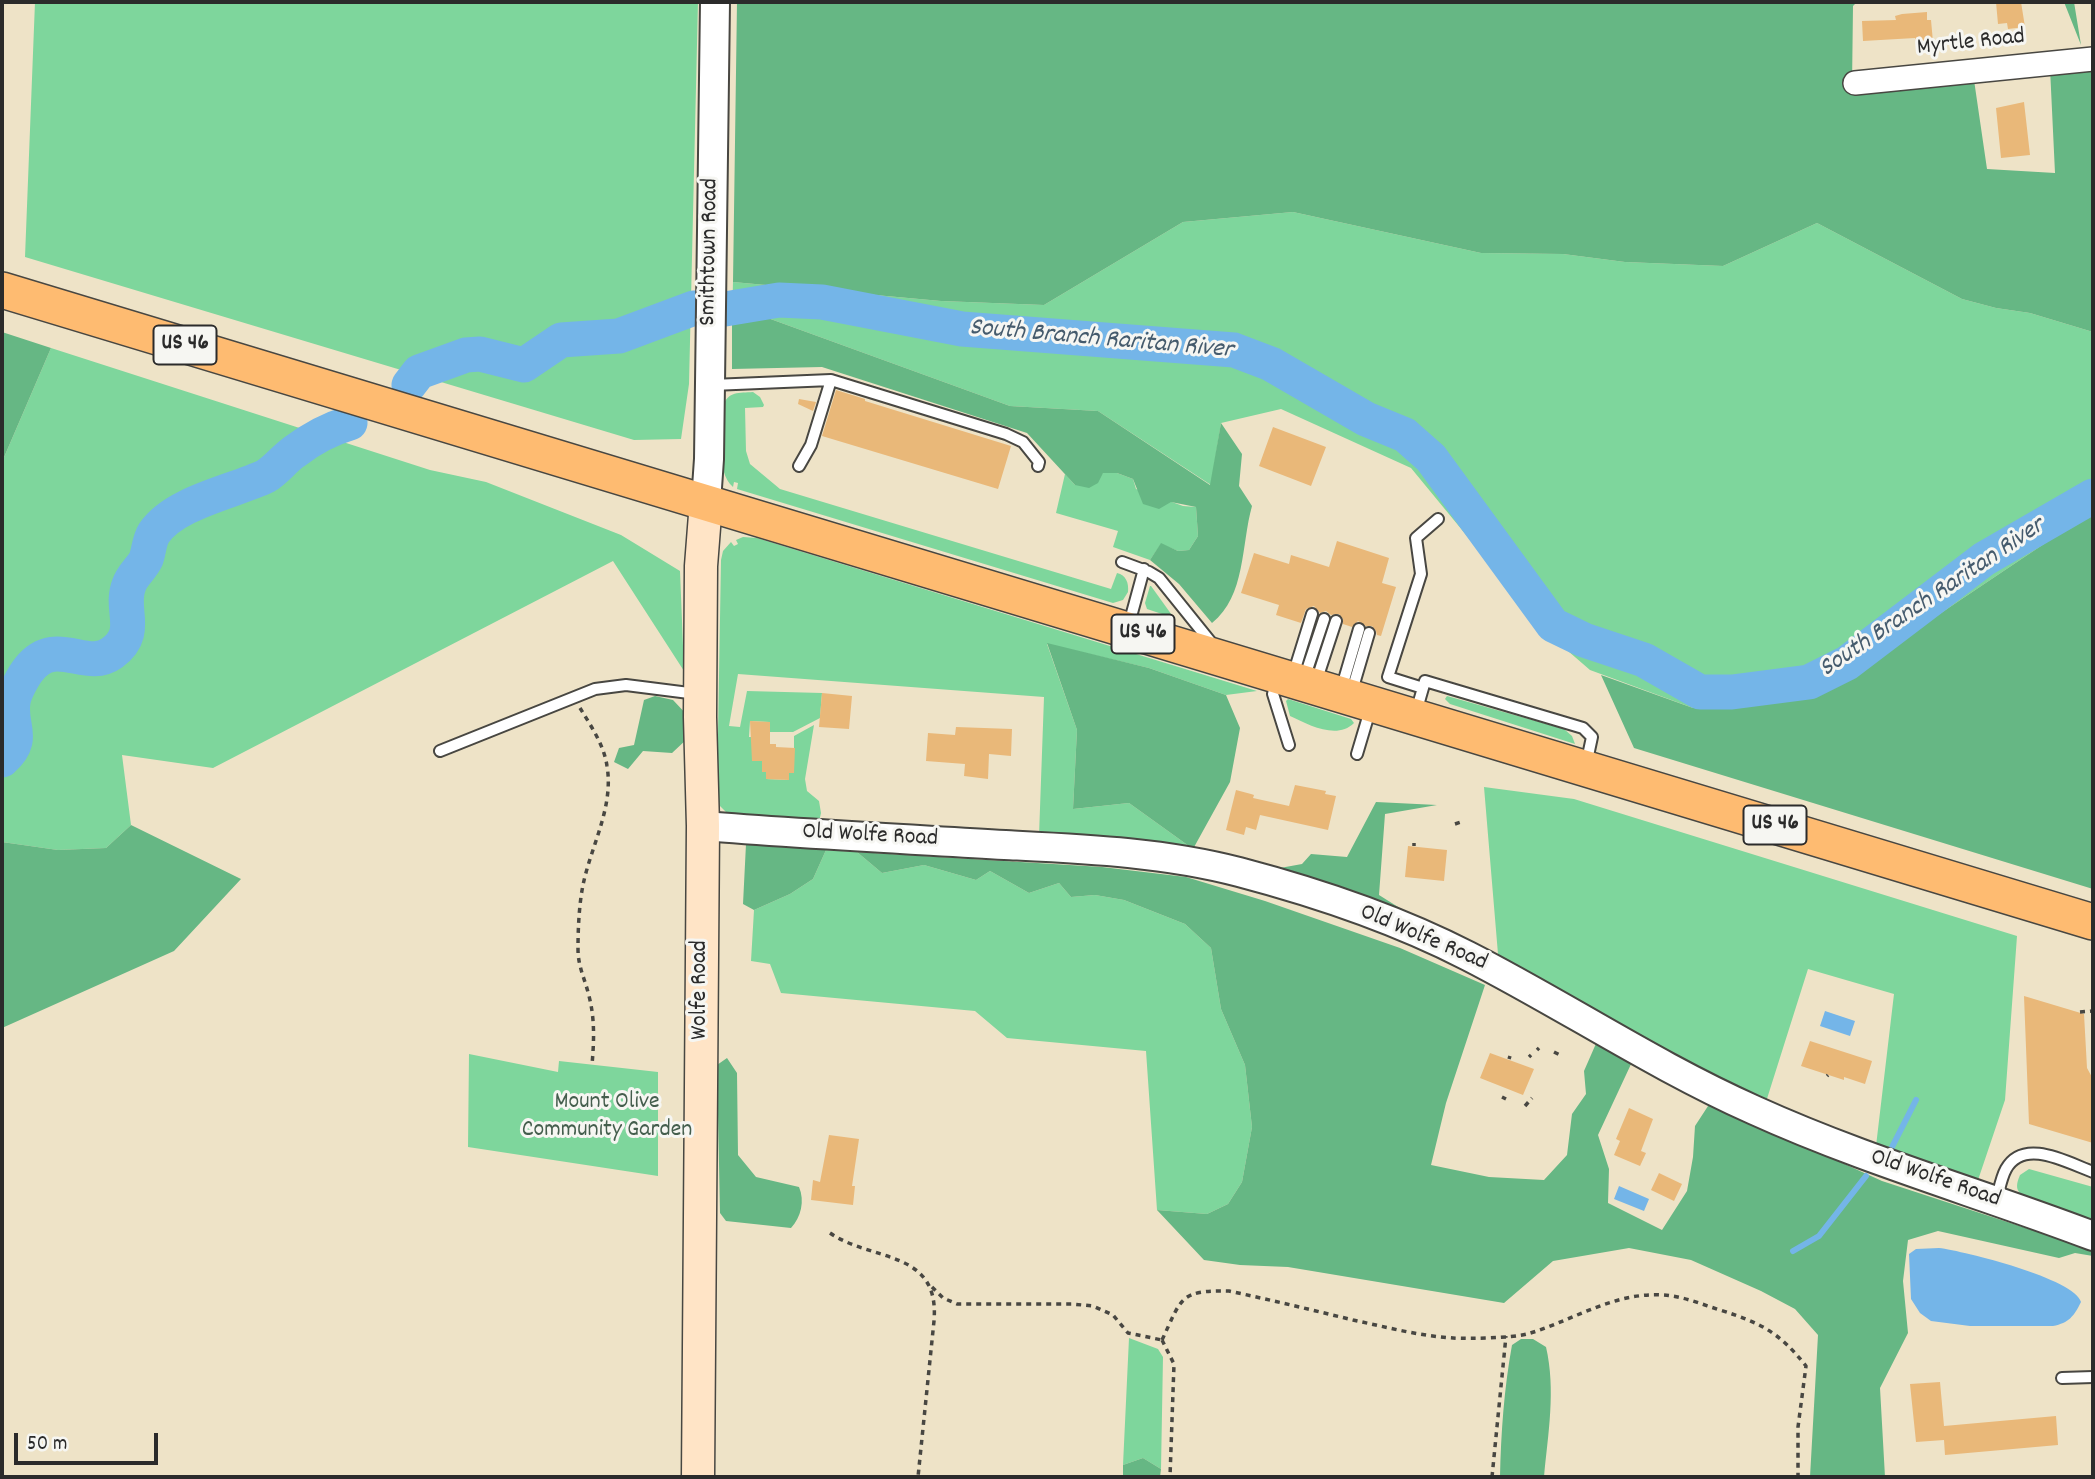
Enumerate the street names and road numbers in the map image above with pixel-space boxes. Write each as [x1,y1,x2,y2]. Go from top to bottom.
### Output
street label: Myrtle Road [1916,24,2026,64]
street label: Smithtown Road [695,178,727,326]
road number: US 46 [154,326,216,364]
road number: US 46 [1112,614,1174,654]
road number: US 46 [1744,806,1806,845]
street label: Old Wolfe Road [801,819,939,855]
street label: Old Wolfe Road [1355,899,1491,979]
street label: Wolfe Road [688,940,716,1040]
street label: Old Wolfe Road [1866,1144,2004,1216]

